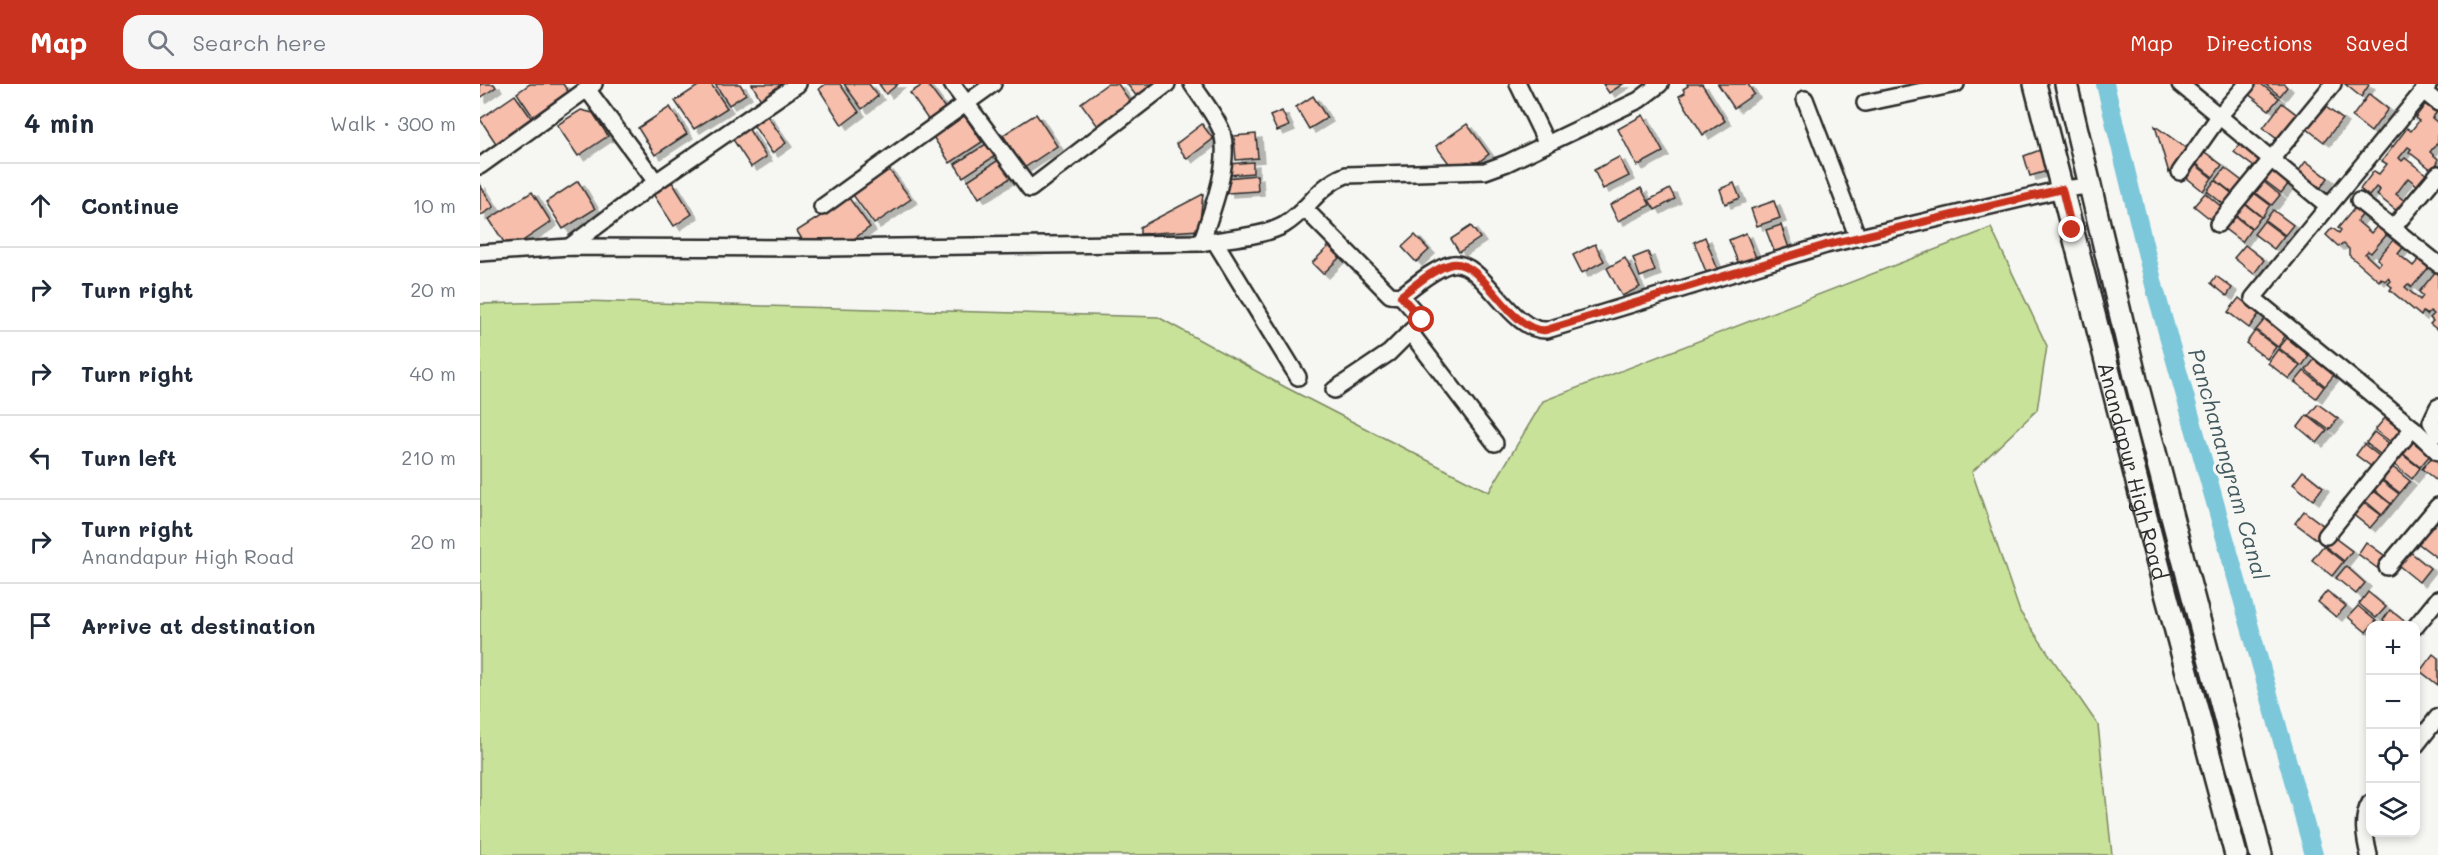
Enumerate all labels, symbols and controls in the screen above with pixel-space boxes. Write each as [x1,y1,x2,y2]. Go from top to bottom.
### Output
search box [123,15,543,69]
text: Map [30,24,87,60]
icon: search [144,26,177,59]
text: Search here [192,28,326,57]
text: Map [2130,29,2173,56]
text: Directions [2206,29,2313,56]
text: Saved [2346,29,2408,56]
text: 4 min [24,106,94,140]
text: Walk · 300 m [330,110,456,136]
icon: ahead [24,189,57,222]
text: Continue [81,191,179,220]
text: 10 m [412,192,456,218]
route end [2058,216,2084,242]
icon: right [24,273,57,306]
text: Turn right [81,275,193,304]
text: 20 m [410,276,456,302]
route start [1408,306,1434,332]
water label: Panchanangram Canal [2182,345,2276,584]
icon: right [24,357,57,390]
text: Turn right [81,359,193,388]
street label: Anandapur High Road [2093,359,2175,582]
text: 40 m [410,360,456,386]
icon: left [24,441,57,474]
text: Turn left [81,443,177,472]
text: 210 m [401,444,456,470]
text: Turn right [81,514,193,543]
icon: right [24,525,57,558]
text: 20 m [410,528,456,554]
text: Anandapur High Road [81,543,294,569]
icon: arrive [24,609,57,642]
text: Arrive at destination [81,611,316,640]
map controls [2366,621,2420,837]
button: + [2366,621,2420,675]
button: − [2366,675,2420,729]
button: locate [2366,729,2420,783]
button: layers [2366,783,2420,837]

